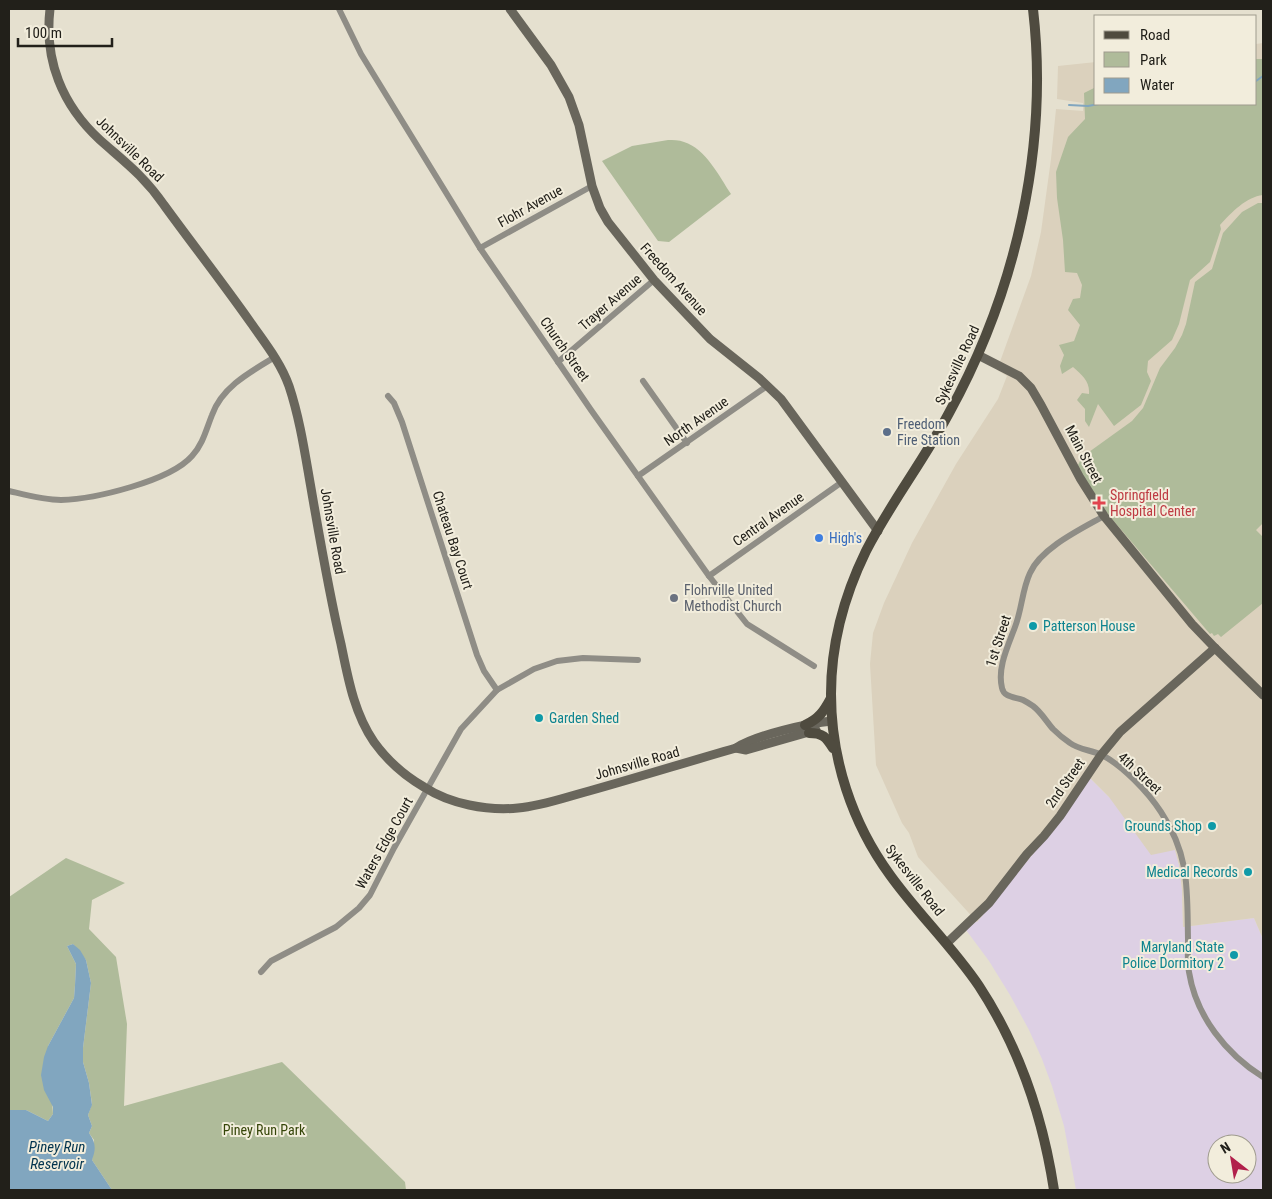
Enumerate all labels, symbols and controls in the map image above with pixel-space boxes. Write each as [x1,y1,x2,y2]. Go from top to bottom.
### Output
scale bar [18,15,111,47]
legend [1094,15,1257,105]
text: 100 m [25,24,62,42]
text: Road [1140,26,1170,44]
text: Park [1140,51,1167,69]
text: Water [1140,76,1175,94]
street label: Johnsville Road [93,113,167,185]
street label: Flohr Avenue [495,181,566,230]
street label: Freedom Avenue [637,240,711,319]
street label: Trayer Avenue [576,270,645,333]
street label: Church Street [537,314,593,384]
street label: Sykesville Road [932,323,982,407]
street label: North Avenue [661,393,732,449]
place label: Freedom Fire Station [897,416,960,448]
street label: Main Street [1062,422,1106,486]
marker: Freedom Fire Station [881,426,893,438]
street label: Johnsville Road [318,487,348,575]
place label: Springfield Hospital Center [1110,487,1196,519]
street label: Central Avenue [729,488,807,549]
street label: Chateau Bay Court [430,489,476,591]
marker: Springfield Hospital Center [1092,496,1106,510]
place label: High's [829,530,862,546]
marker: High's [813,532,825,544]
place label: Flohrville United Methodist Church [684,582,782,614]
marker: Flohrville United Methodist Church [668,592,680,604]
street label: 1st Street [982,613,1014,669]
place label: Patterson House [1043,618,1136,634]
marker: Patterson House [1027,620,1039,632]
place label: Garden Shed [549,710,619,726]
marker: Garden Shed [533,712,545,724]
street label: Johnsville Road [593,743,681,783]
street label: 4th Street [1115,749,1165,797]
street label: 2nd Street [1042,755,1088,811]
street label: Waters Edge Court [352,794,416,892]
place label: Grounds Shop [1125,818,1202,834]
marker: Grounds Shop [1206,820,1218,832]
street label: Sykesville Road [882,841,948,919]
place label: Medical Records [1146,864,1238,880]
marker: Medical Records [1242,866,1254,878]
place label: Maryland State Police Dormitory 2 [1122,939,1224,971]
marker: Maryland State Police Dormitory 2 [1228,949,1240,961]
park label: Piney Run Park [223,1122,306,1138]
north arrow [1207,1134,1257,1184]
water label: Piney Run Reservoir [29,1138,85,1173]
text: N [1218,1139,1233,1157]

